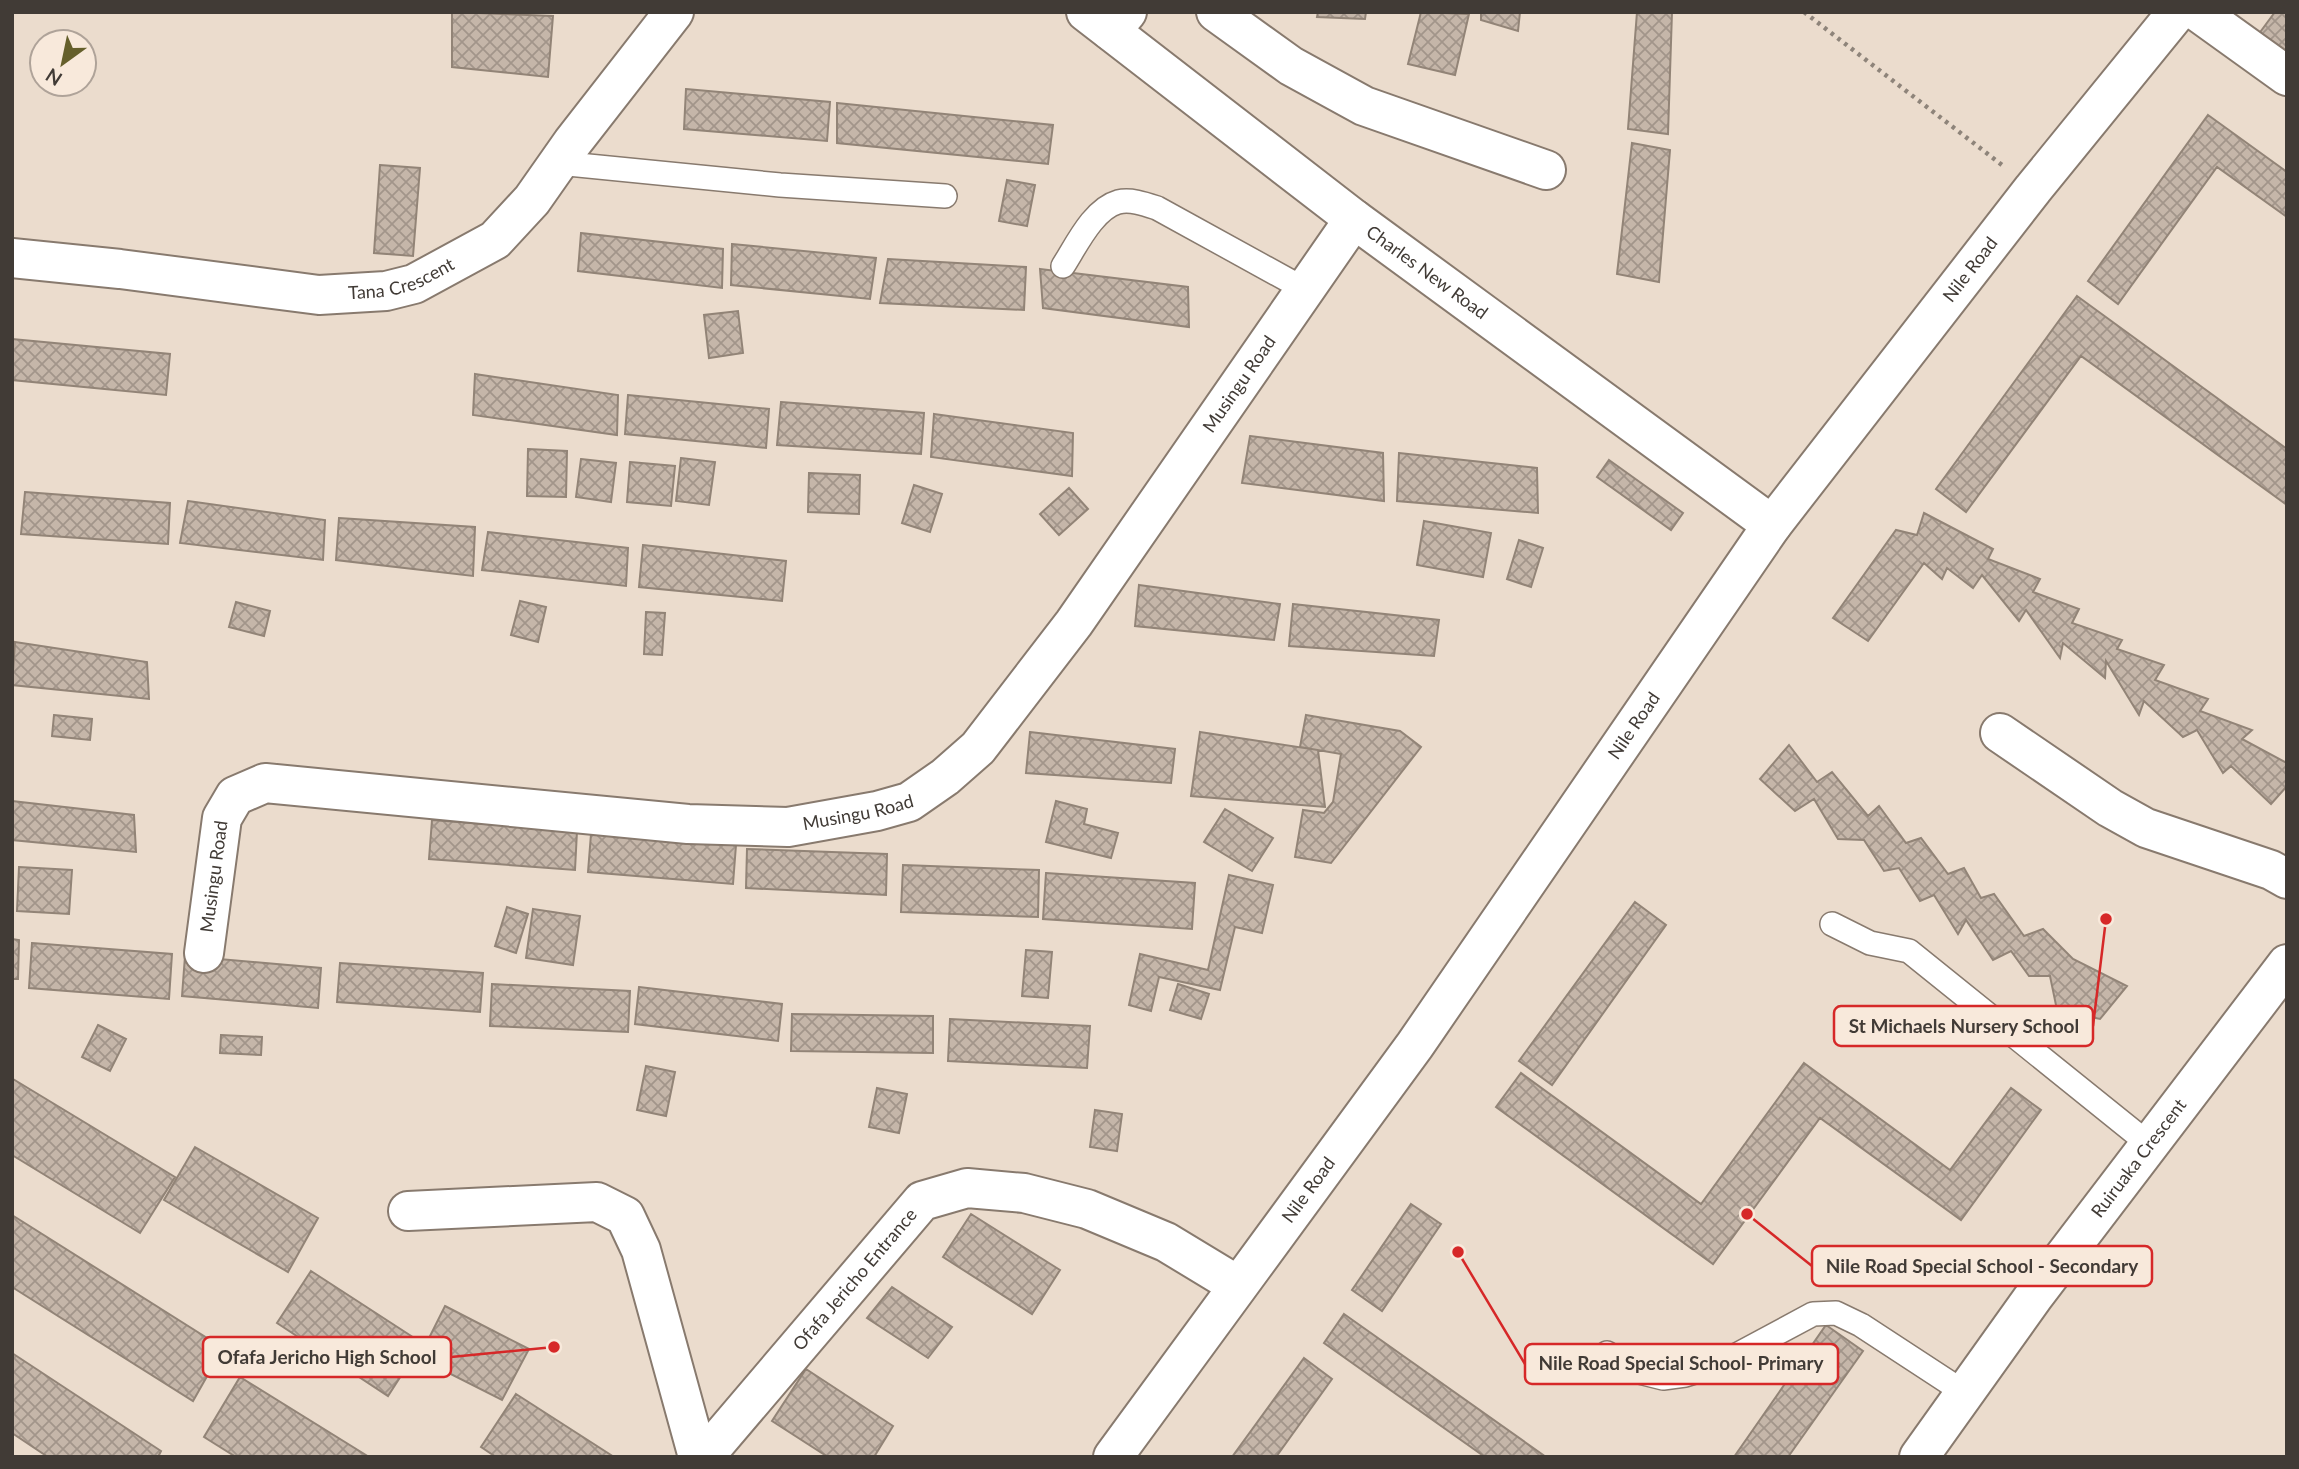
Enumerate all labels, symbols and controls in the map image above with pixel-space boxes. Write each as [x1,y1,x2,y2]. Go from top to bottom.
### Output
north arrow [28,28,98,98]
text: N [41,64,66,91]
street label: Charles New Road [1363,220,1493,323]
street label: Nile Road [1938,232,2002,306]
street label: Tana Crescent [348,252,458,303]
street label: Musingu Road [1197,331,1280,436]
street label: Nile Road [1603,688,1664,763]
street label: Musingu Road [801,789,916,834]
street label: Musingu Road [195,819,232,934]
callout: St Michaels Nursery School [1834,1006,2093,1046]
text: St Michaels Nursery School [1849,1014,2079,1037]
street label: Ruiruaka Crescent [2086,1094,2191,1221]
street label: Nile Road [1276,1152,1339,1227]
street label: Ofafa Jericho Entrance [788,1203,921,1355]
callout: Nile Road Special School - Secondary [1812,1246,2152,1286]
text: Nile Road Special School - Secondary [1826,1254,2139,1277]
callout: Ofafa Jericho High School [203,1337,451,1377]
callout: Nile Road Special School- Primary [1525,1344,1838,1384]
text: Ofafa Jericho High School [218,1345,436,1368]
text: Nile Road Special School- Primary [1538,1351,1825,1374]

